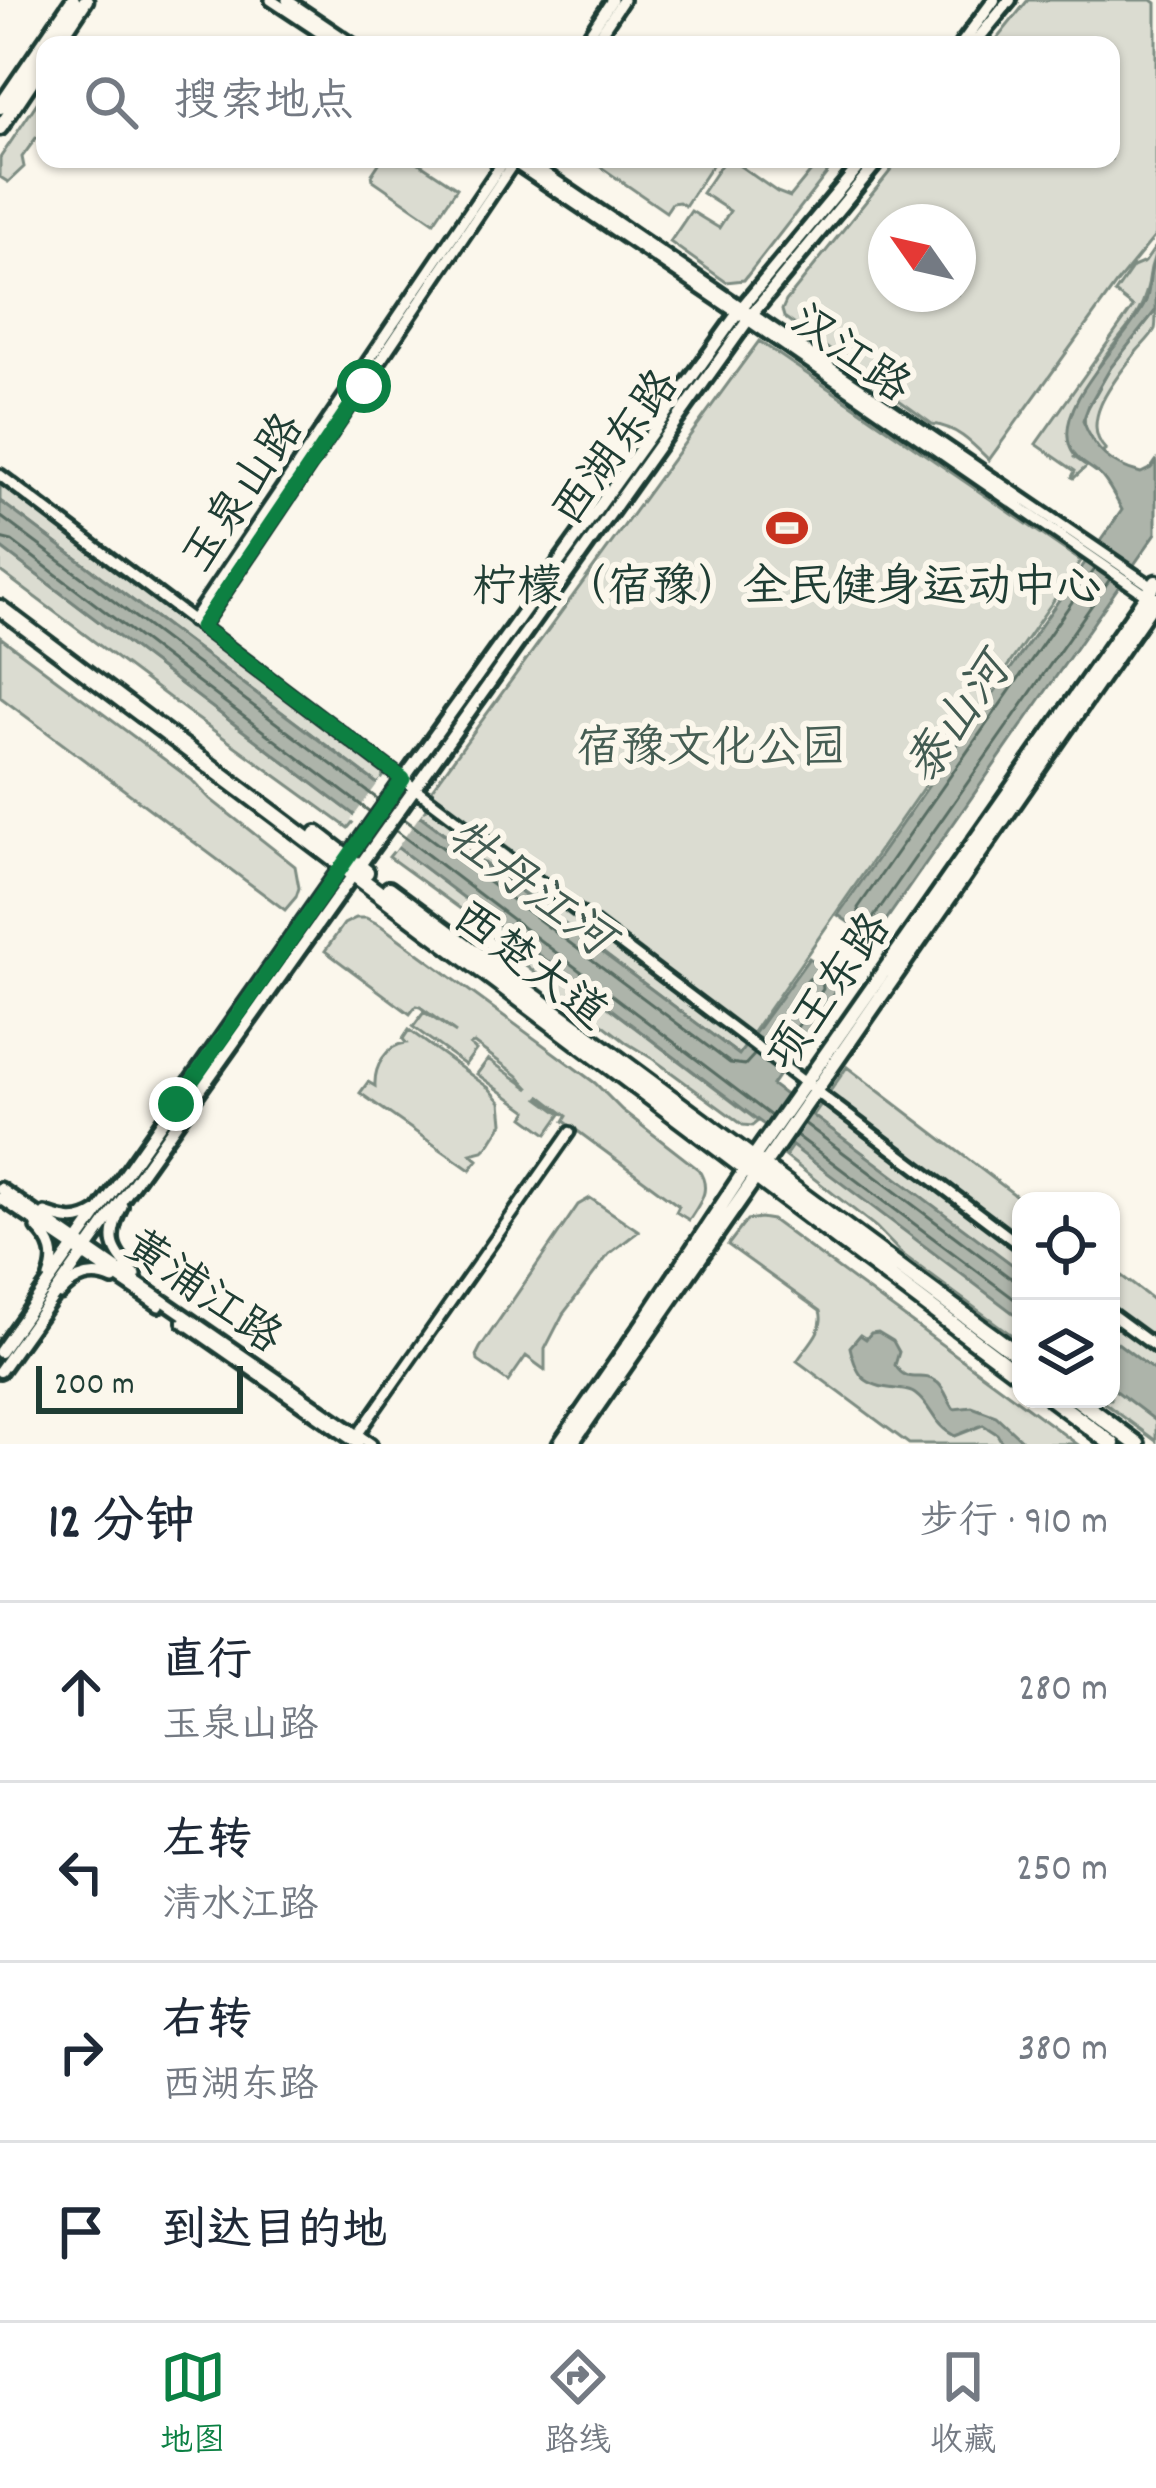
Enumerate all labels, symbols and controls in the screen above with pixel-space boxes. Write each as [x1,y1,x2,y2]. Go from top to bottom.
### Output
search box [36,36,1120,168]
icon: search [78,69,144,135]
text: 搜索地点 [174,73,354,137]
north arrow [868,204,976,312]
street label: 汉江路 [774,292,922,422]
street label: 西湖东路 [540,358,697,542]
route start [337,359,391,413]
street label: 玉泉山路 [169,402,323,587]
sports icon: 柠檬（宿豫）全民健身运动中心 [764,505,810,551]
place label: 柠檬（宿豫）全民健身运动中心 [472,559,1102,623]
water label: 泰山河 [892,637,1035,800]
park label: 宿豫文化公园 [576,720,846,784]
water label: 牡丹江河 [430,806,631,981]
street label: 西楚大道 [437,889,619,1048]
street label: 项王东路 [754,902,910,1086]
route end [149,1077,203,1131]
map controls [1012,1192,1120,1408]
button: locate [1012,1192,1120,1300]
street label: 黄浦江路 [109,1217,293,1373]
button: layers [1012,1300,1120,1408]
scale bar [36,1360,243,1413]
text: 200 m [54,1363,135,1410]
text: 12 分钟 [48,1490,195,1562]
text: 步行 · 910 m [920,1497,1108,1552]
text: 直行 [162,1632,252,1696]
icon: ahead [48,1659,114,1725]
text: 280 m [1018,1664,1108,1719]
text: 玉泉山路 [162,1701,318,1756]
text: 左转 [162,1812,252,1876]
icon: left [48,1839,114,1905]
text: 250 m [1016,1844,1108,1899]
text: 清水江路 [162,1881,318,1936]
text: 右转 [162,1992,252,2056]
icon: right [48,2019,114,2085]
text: 380 m [1018,2024,1108,2079]
text: 西湖东路 [162,2061,318,2116]
icon: arrive [48,2199,114,2265]
text: 到达目的地 [162,2202,387,2266]
tab: 地图 [160,2344,226,2467]
tab: 路线 [545,2344,611,2467]
tab: 收藏 [930,2344,996,2467]

